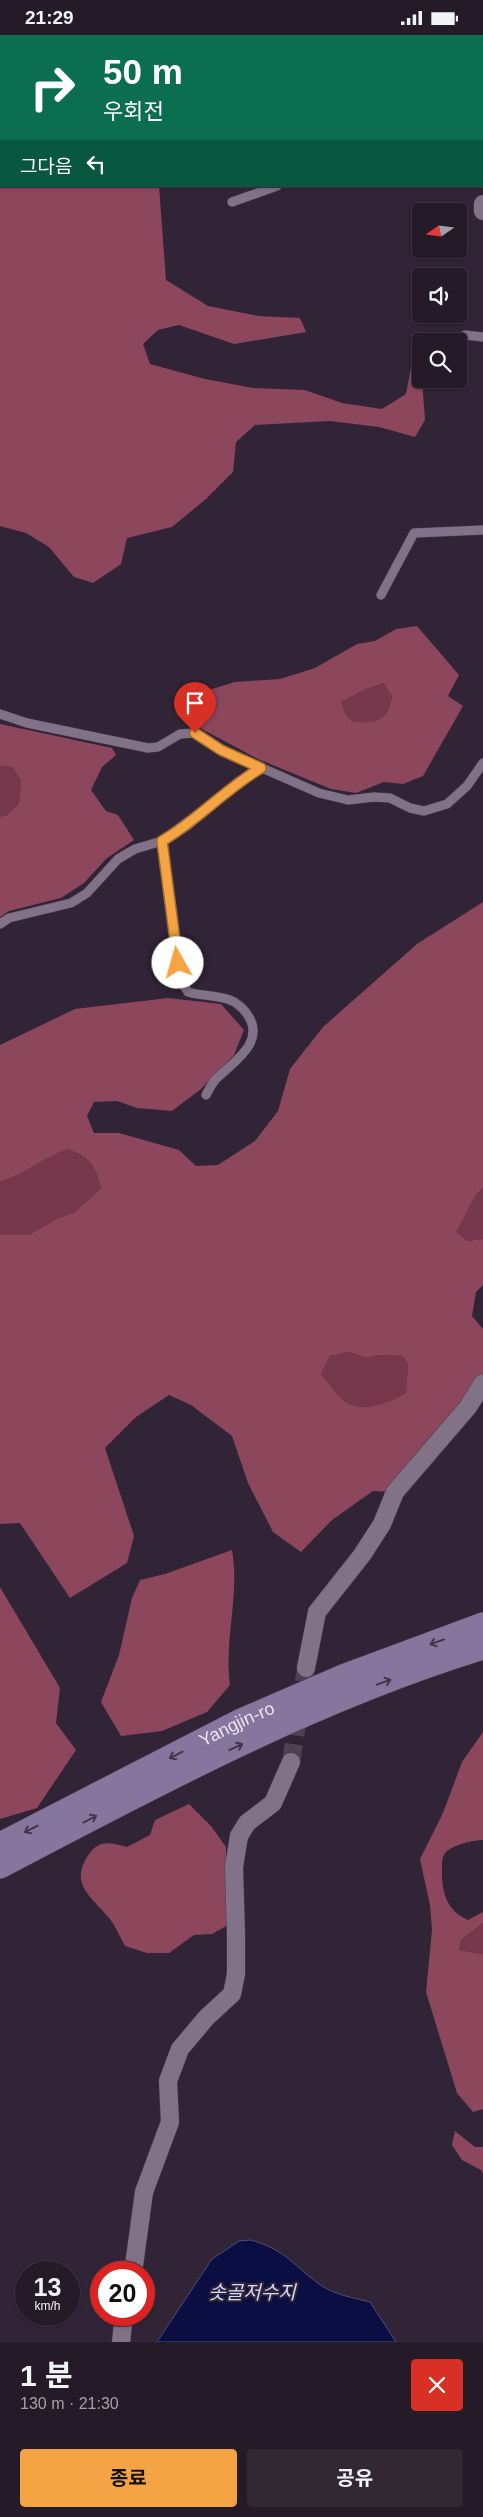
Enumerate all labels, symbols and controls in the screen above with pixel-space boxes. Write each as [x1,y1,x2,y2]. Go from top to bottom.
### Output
text: 21:29 [25,7,74,28]
text: 50 m [103,52,183,91]
icon: right [20,55,85,120]
text: 우회전 [103,99,164,124]
icon: left [82,150,110,178]
text: 그다음 [20,156,72,177]
north arrow [412,203,468,257]
map controls [412,203,467,388]
button: sound [412,268,467,323]
button: search [412,333,467,388]
pin [174,682,216,733]
icon: arrive [181,689,209,717]
position arrow [151,936,203,988]
one-way arrow [430,1638,445,1647]
one-way arrow [376,1676,391,1686]
street label: Yangjin-ro [196,1698,277,1751]
one-way arrow [228,1742,243,1751]
one-way arrow [169,1751,184,1760]
one-way arrow [82,1814,97,1823]
one-way arrow [24,1824,39,1834]
speed limit sign: 20 [90,2261,155,2326]
text: 13 [34,2273,61,2301]
water label: 솟골저수지 [208,2282,297,2303]
text: km/h [34,2299,61,2313]
text: 1 분 [20,2359,73,2392]
button: close [411,2359,463,2411]
text: 130 m · 21:30 [20,2395,119,2412]
button: 종료 [20,2449,237,2507]
button: 공유 [247,2449,463,2507]

